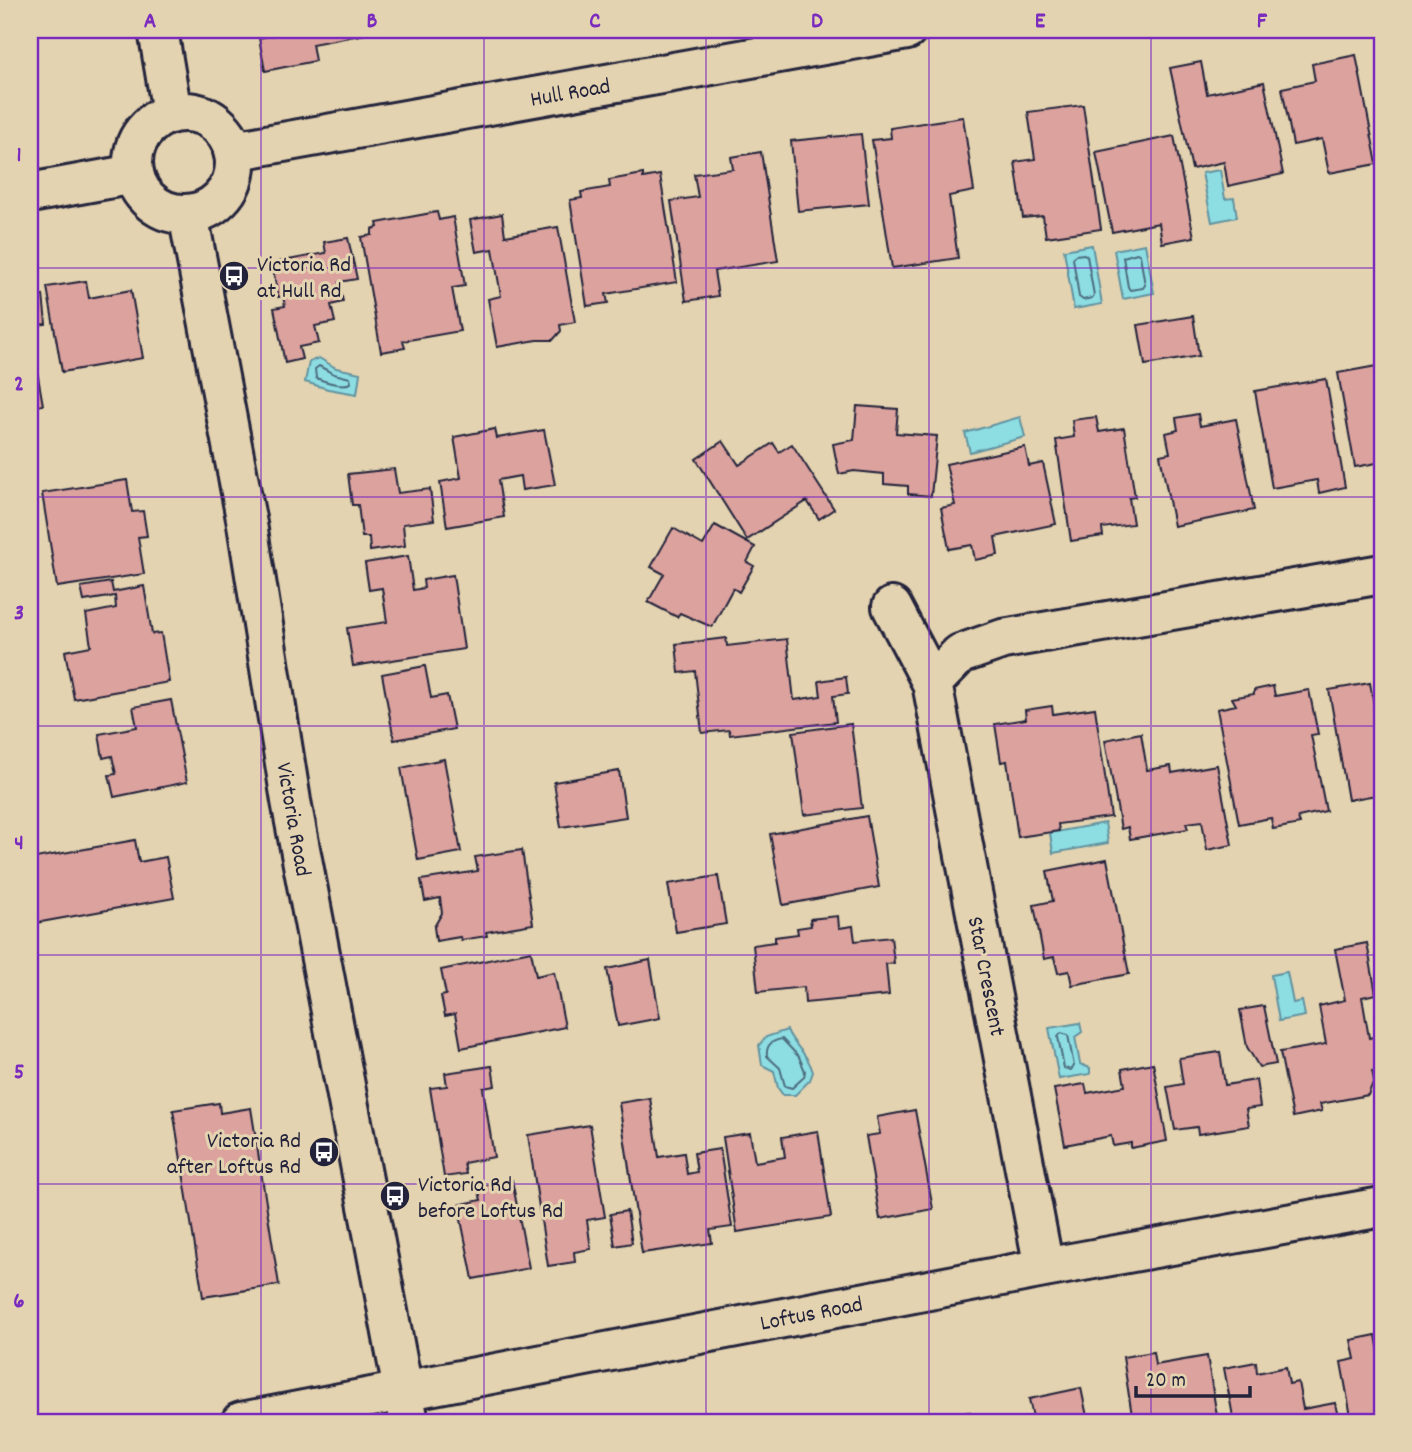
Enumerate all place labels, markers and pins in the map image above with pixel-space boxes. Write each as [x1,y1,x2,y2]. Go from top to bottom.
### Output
place label: Victoria Rd at Hull Rd [257,250,351,309]
bus stop icon: Victoria Rd at Hull Rd [217,259,251,293]
place label: Victoria Rd after Loftus Rd [167,1126,301,1185]
bus stop icon: Victoria Rd after Loftus Rd [307,1135,341,1169]
place label: Victoria Rd before Loftus Rd [418,1170,563,1229]
bus stop icon: Victoria Rd before Loftus Rd [378,1179,412,1213]

